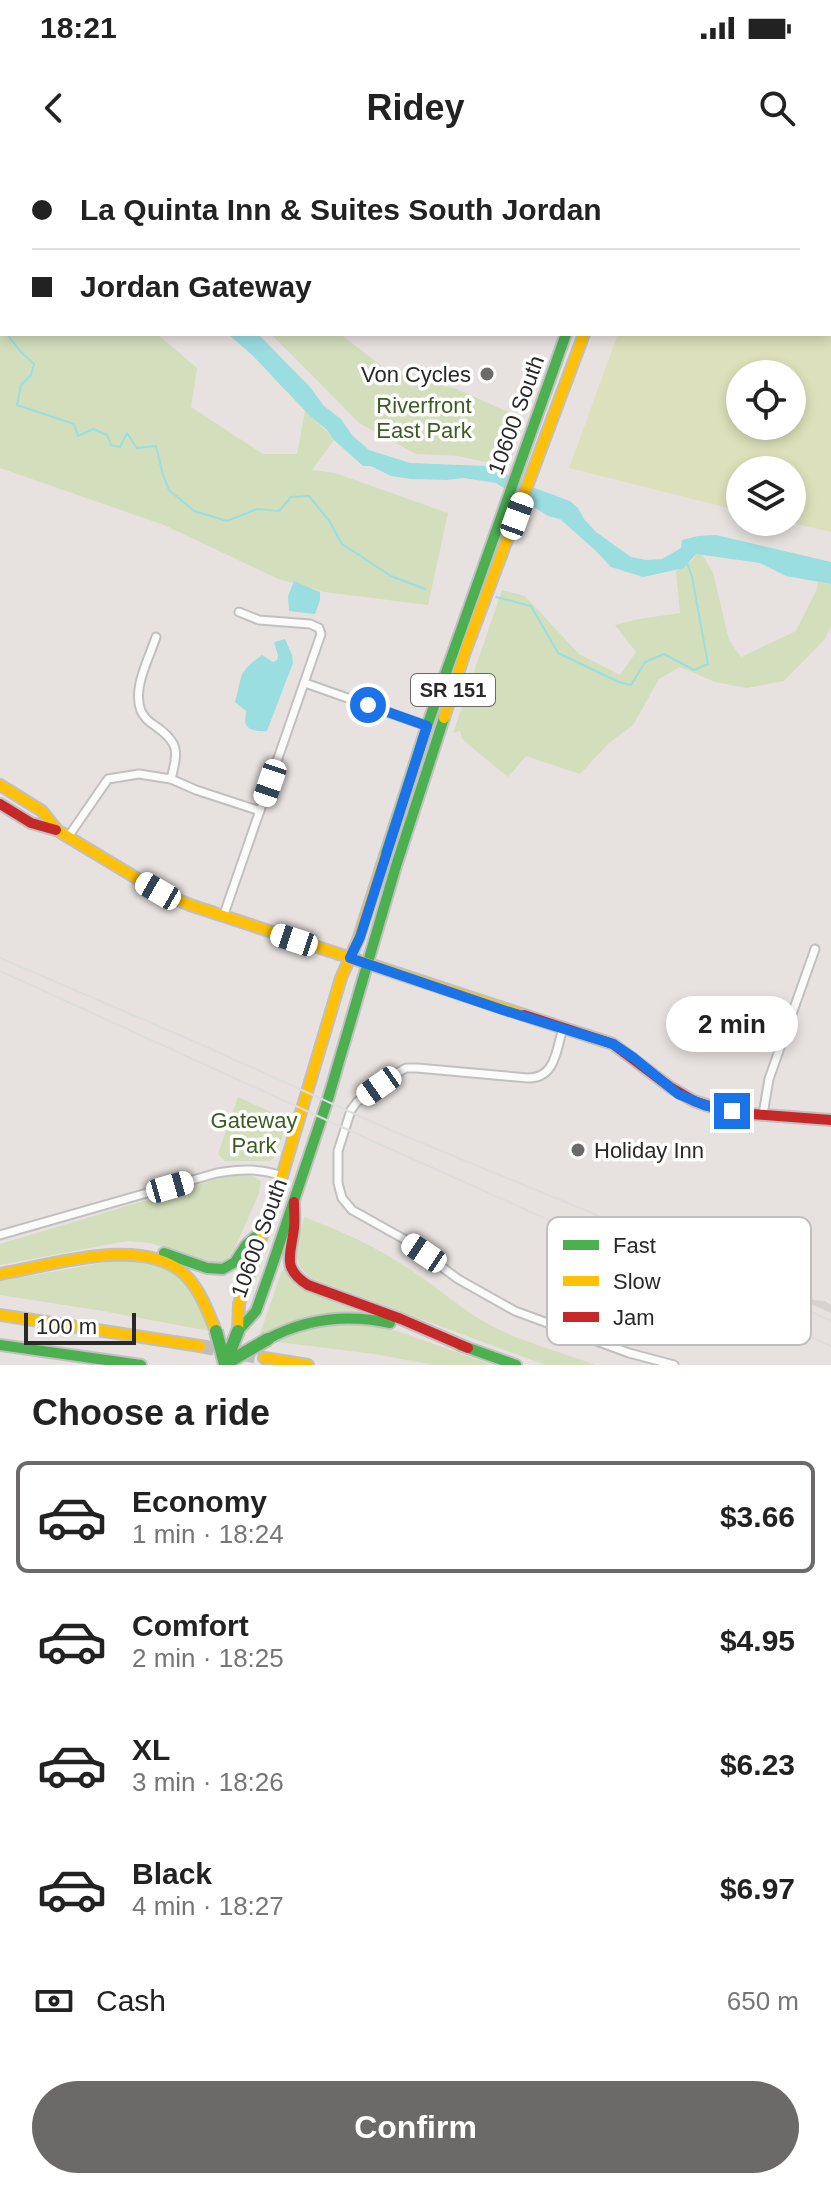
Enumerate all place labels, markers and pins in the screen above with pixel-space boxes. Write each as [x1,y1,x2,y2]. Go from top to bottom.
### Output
place label: Von Cycles [361,362,471,387]
marker: Von Cycles [478,365,496,383]
place label: Holiday Inn [594,1138,704,1163]
marker: Holiday Inn [569,1141,587,1159]

